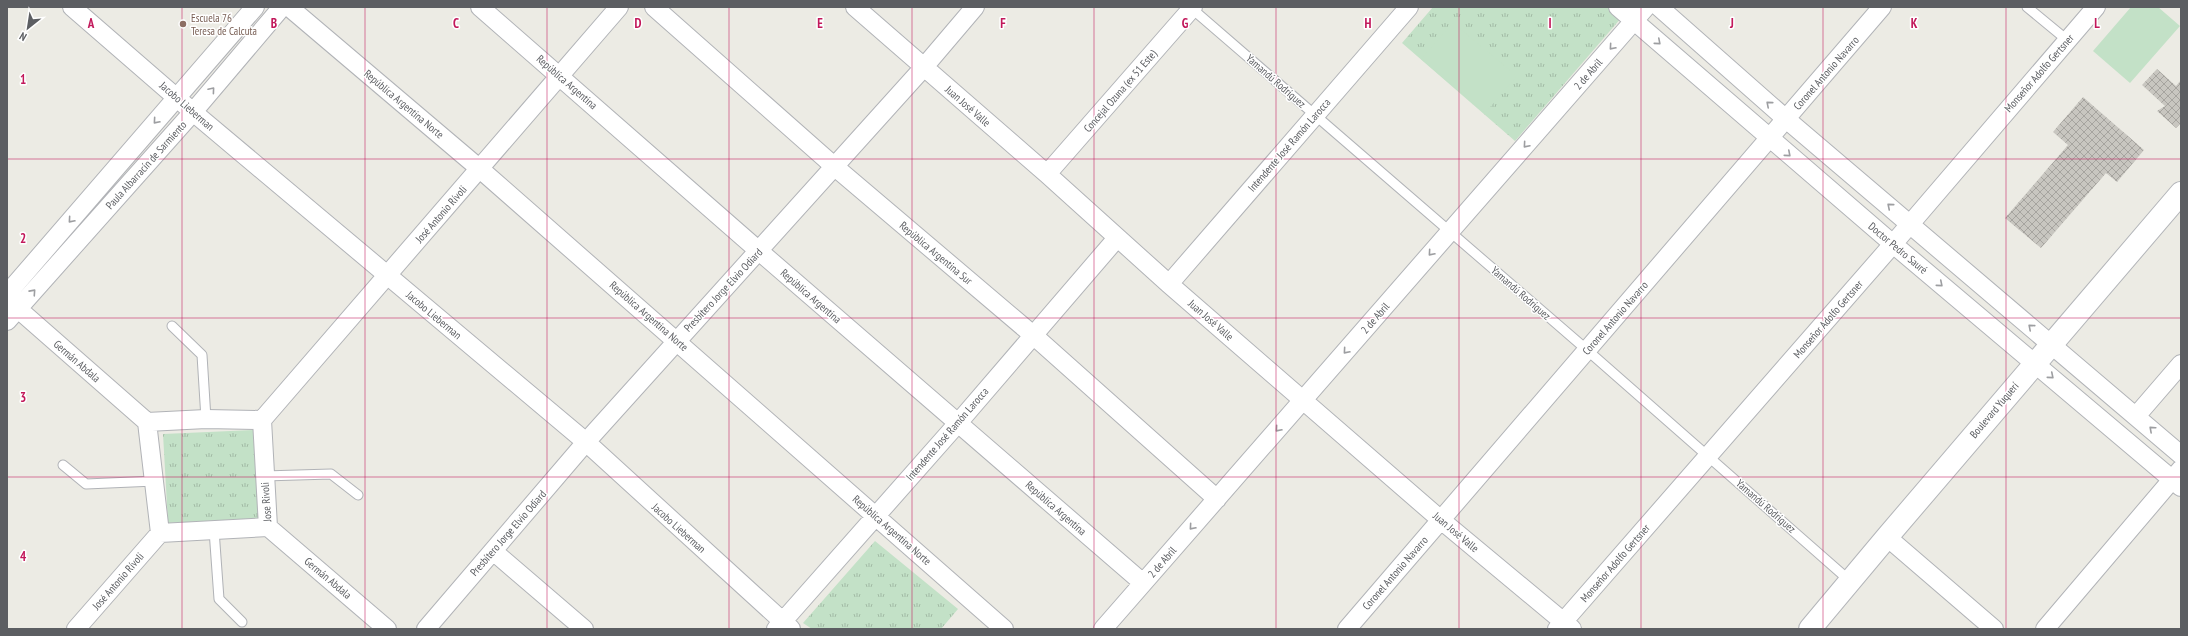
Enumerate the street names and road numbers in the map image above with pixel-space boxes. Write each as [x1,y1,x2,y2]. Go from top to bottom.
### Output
street label: Monseñor Adolfo Gertsner [2001,31,2077,115]
street label: Coronel Antonio Navarro [1790,33,1862,113]
street label: Concejal Ozuna (ex 51 Este) [1080,47,1160,135]
street label: Yamandú Rodríguez [1243,51,1309,111]
street label: República Argentina [534,52,600,112]
street label: 2 de Abril [1571,55,1606,92]
street label: República Argentina Norte [361,67,447,142]
street label: Jacobo Lieberman [156,78,217,134]
street label: Juan José Valle [942,82,994,130]
street label: Intendente José Ramón Larocca [1245,95,1333,195]
street label: Paula Albarracín de Sarmiento [103,118,190,212]
street label: José Antonio Rívoli [412,182,470,246]
street label: República Argentina Sur [897,218,975,288]
street label: Doctor Pedro Sauré [1866,219,1931,277]
street label: Presbítero Jorge Elvio Odiard [681,245,765,335]
street label: Yamandú Rodríguez [1488,263,1554,323]
street label: República Argentina [778,266,844,326]
street label: Monseñor Adolfo Gertsner [1790,277,1866,361]
street label: República Argentina Norte [607,278,692,354]
street label: Coronel Antonio Navarro [1579,278,1651,358]
street label: Jacobo Lieberman [403,287,465,342]
street label: Juan José Valle [1185,296,1237,344]
street label: 2 de Abril [1358,299,1393,336]
street label: Germán Abdala [51,337,103,385]
street label: Boulevard Yuquerí [1967,379,2022,441]
street label: Intendente José Ramón Larocca [903,384,991,484]
street label: Yamandú Rodríguez [1733,476,1799,536]
street label: República Argentina [1023,478,1089,538]
street label: Jose Rivoli [258,482,274,523]
street label: Presbítero Jorge Elvio Odiard [467,487,549,579]
street label: República Argentina Norte [850,492,935,568]
street label: Jacobo Lieberman [648,500,709,556]
street label: Juan José Valle [1430,508,1482,555]
street label: Monseñor Adolfo Gertsner [1577,521,1653,605]
street label: Coronel Antonio Navarro [1359,533,1431,613]
street label: 2 de Abril [1145,543,1180,580]
street label: José Antonio Rívoli [89,549,147,613]
street label: Germán Abdala [301,554,355,602]

